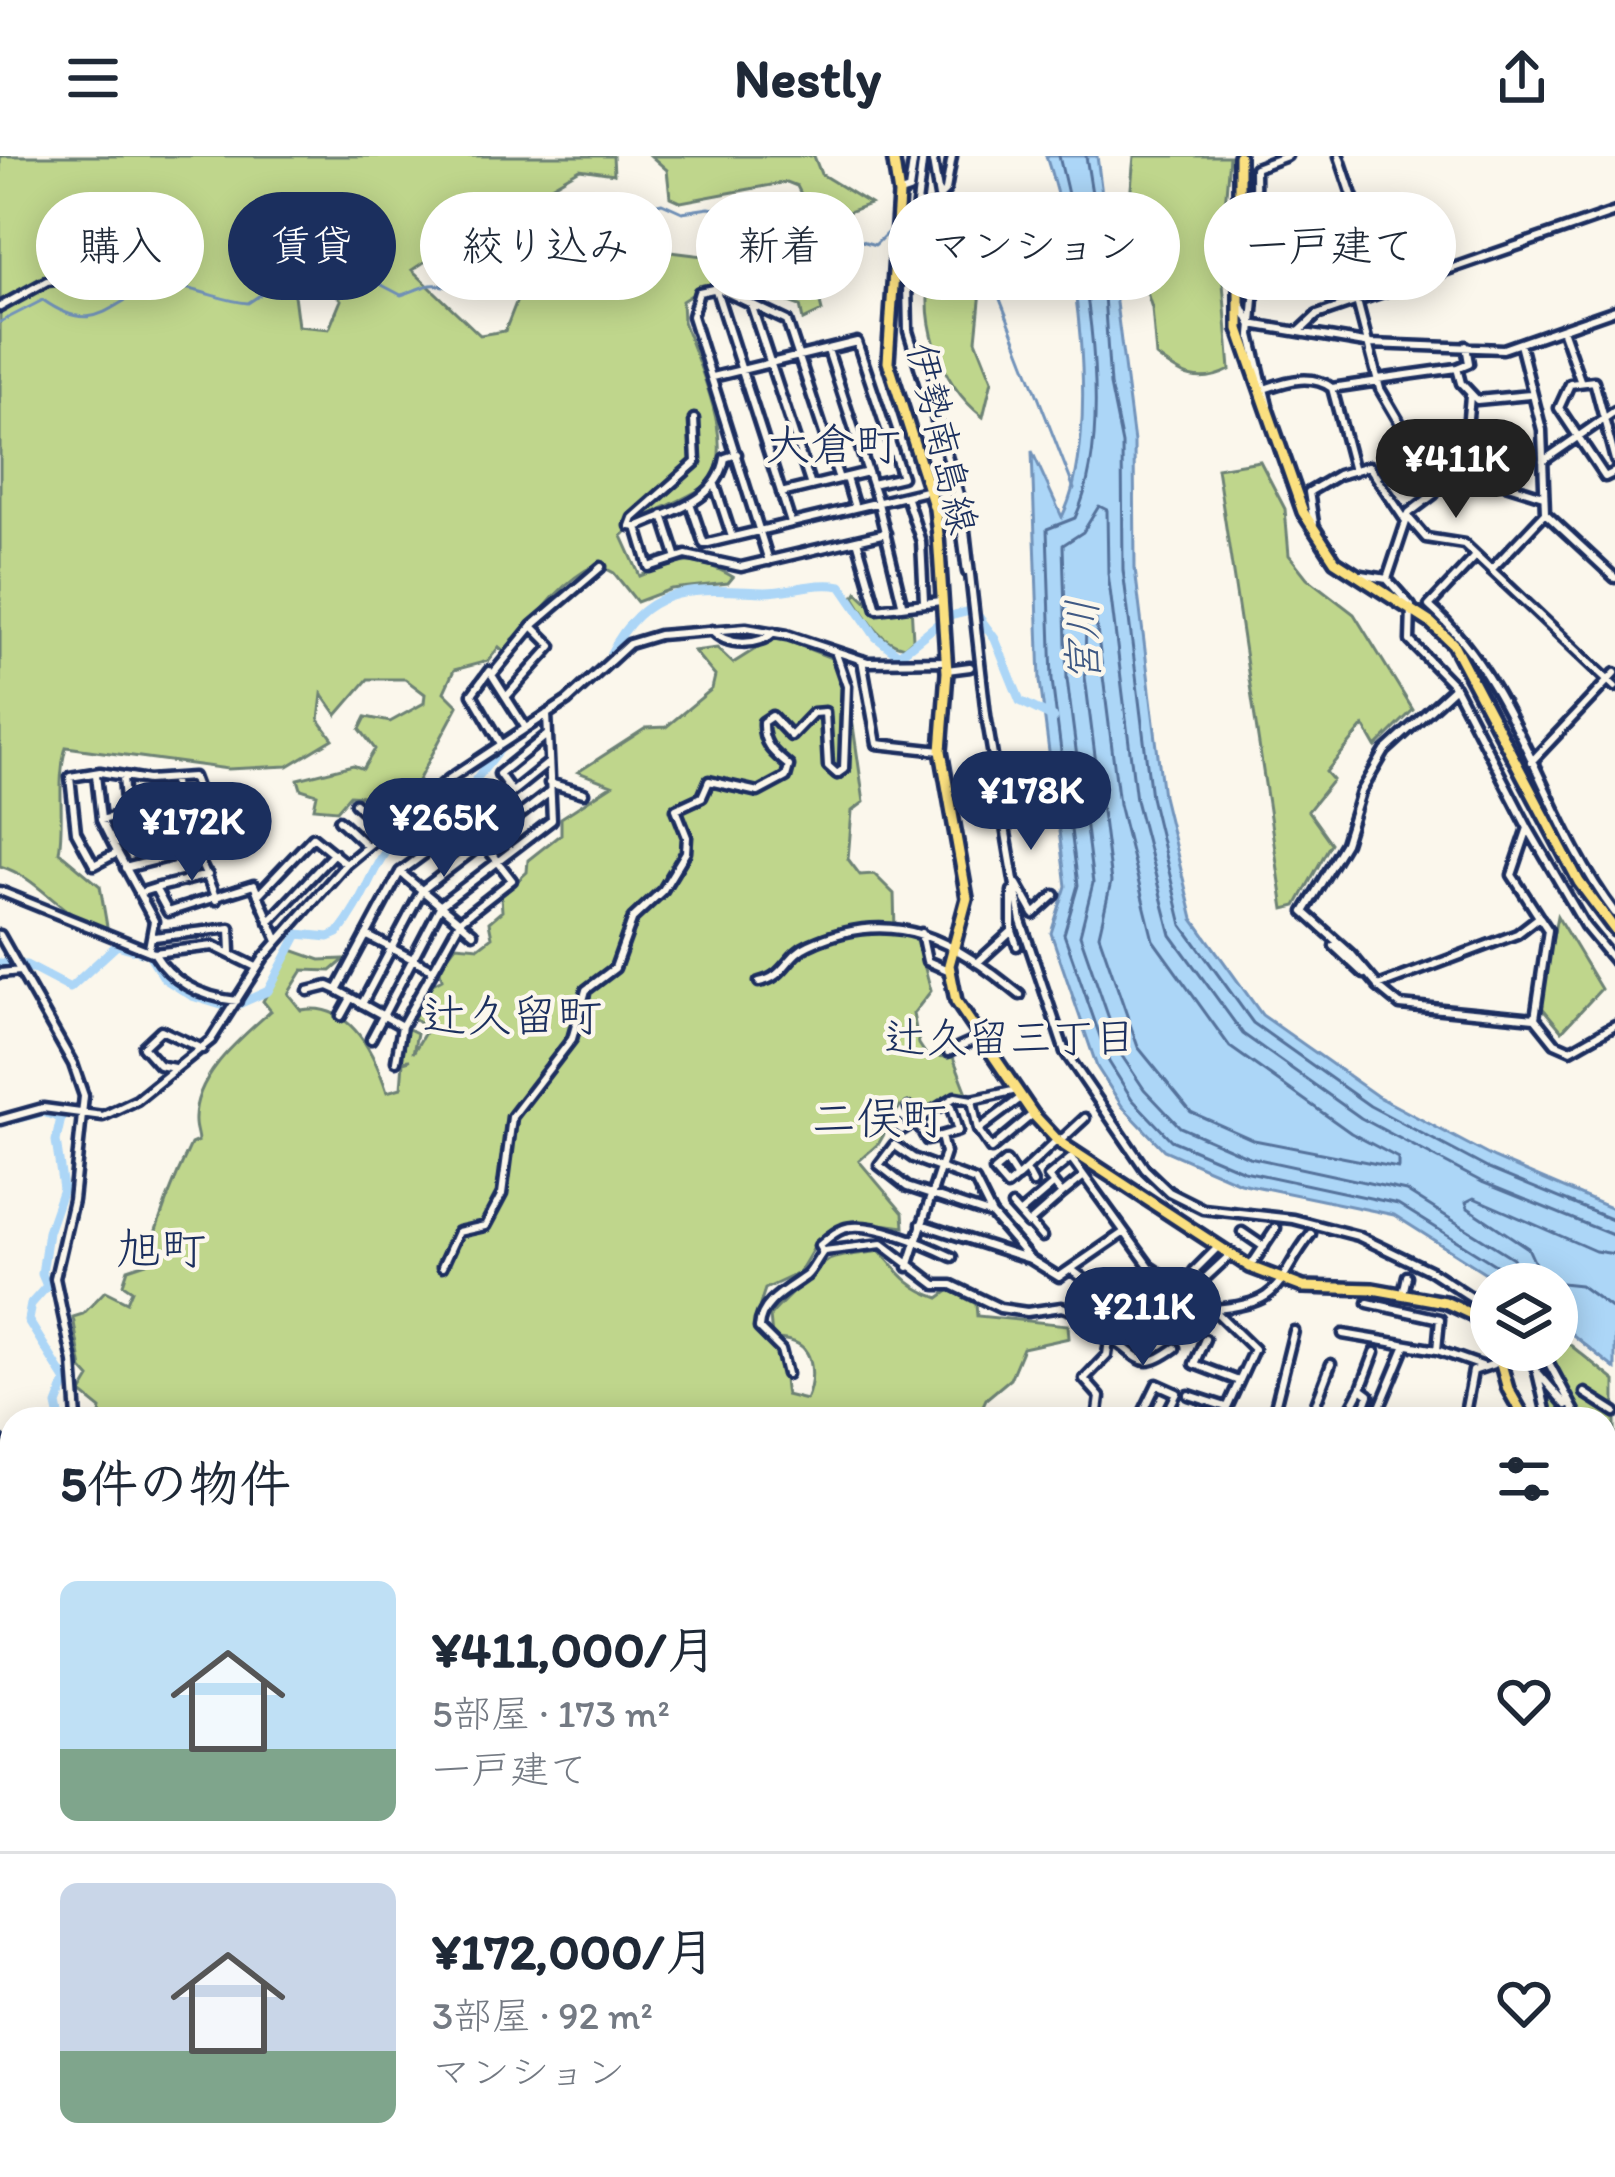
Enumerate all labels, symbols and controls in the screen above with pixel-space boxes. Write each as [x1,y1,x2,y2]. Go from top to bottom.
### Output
icon: menu [60,45,126,111]
icon: share [1489,45,1555,111]
text: Nestly [734,46,881,111]
chip: 購入 [36,192,204,300]
chip: 賃貸 [228,192,396,300]
chip: 絞り込み [420,192,672,300]
chip: 新着 [696,192,864,300]
chip: マンション [888,192,1180,300]
chip: 一戸建て [1204,192,1456,300]
street label: 伊勢南島線 [898,338,987,538]
district label: 大倉町 [765,417,901,471]
pin: ¥411K [1372,419,1540,521]
text: ¥411K [1403,434,1509,481]
water label: 宮川 [1056,599,1109,683]
pin: ¥178K [947,751,1115,853]
text: ¥178K [978,766,1084,813]
pin: ¥265K [360,778,528,880]
pin: ¥172K [108,782,276,884]
text: ¥265K [390,793,498,840]
text: ¥172K [140,797,244,844]
district label: 辻久留町 [422,988,602,1042]
district label: 辻久留三丁目 [884,1012,1136,1063]
district label: 二俣町 [811,1091,947,1145]
district label: 旭町 [116,1221,206,1275]
map controls [1470,1263,1578,1371]
button: layers [1470,1263,1578,1371]
pin: ¥211K [1059,1267,1227,1369]
text: ¥211K [1091,1282,1195,1329]
icon: filters [1491,1446,1557,1512]
text: 5件の物件 [60,1453,291,1514]
text: ¥411,000/月 [432,1619,717,1680]
icon: home [156,1629,300,1773]
icon: heart [1491,1668,1557,1734]
text: 5部屋 · 173 m² [432,1690,670,1737]
text: 一戸建て [432,1746,588,1793]
text: ¥172,000/月 [432,1921,715,1982]
icon: home [156,1931,300,2075]
icon: heart [1491,1970,1557,2036]
text: 3部屋 · 92 m² [432,1992,653,2039]
text: マンション [432,2048,625,2095]

